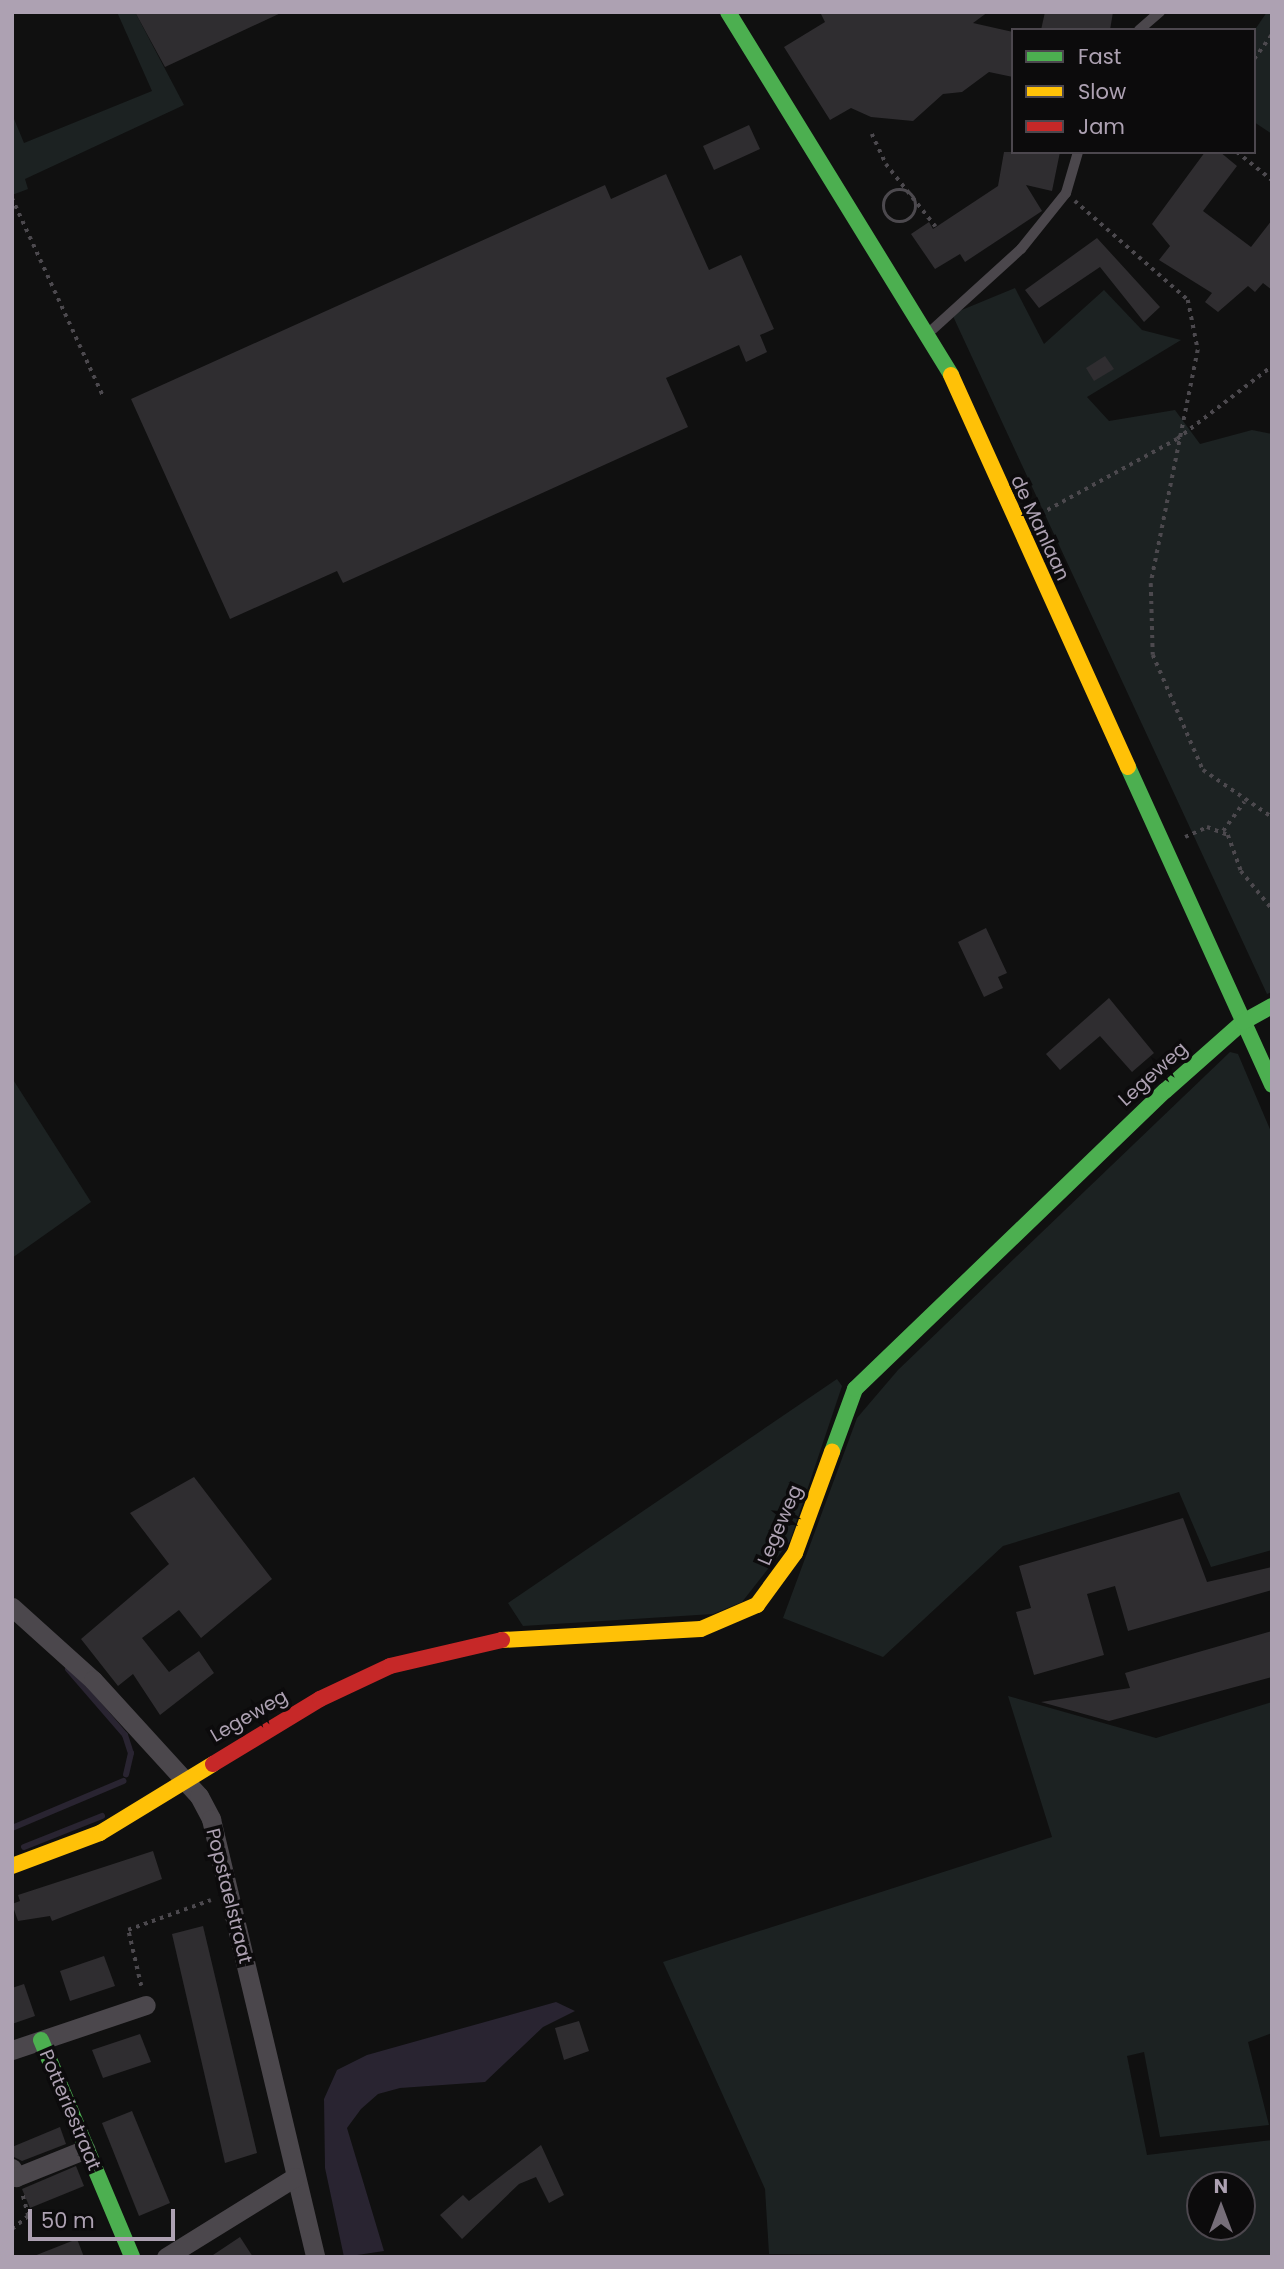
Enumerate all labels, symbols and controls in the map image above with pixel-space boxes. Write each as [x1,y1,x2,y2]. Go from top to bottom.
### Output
legend [1011,28,1256,154]
text: Fast [1078,42,1121,71]
text: Slow [1078,77,1126,106]
text: Jam [1078,112,1125,141]
street label: de Manlaan [1006,472,1074,584]
street label: Legeweg [1114,1037,1192,1111]
street label: Legeweg [753,1482,807,1568]
street label: Legeweg [207,1685,291,1747]
street label: Popstaelstraat [201,1826,257,1966]
street label: Potteriestraat [34,2046,106,2174]
north arrow [1186,2171,1256,2241]
text: N [1214,2173,1228,2200]
scale bar [32,2196,178,2240]
text: 50 m [41,2206,95,2235]

